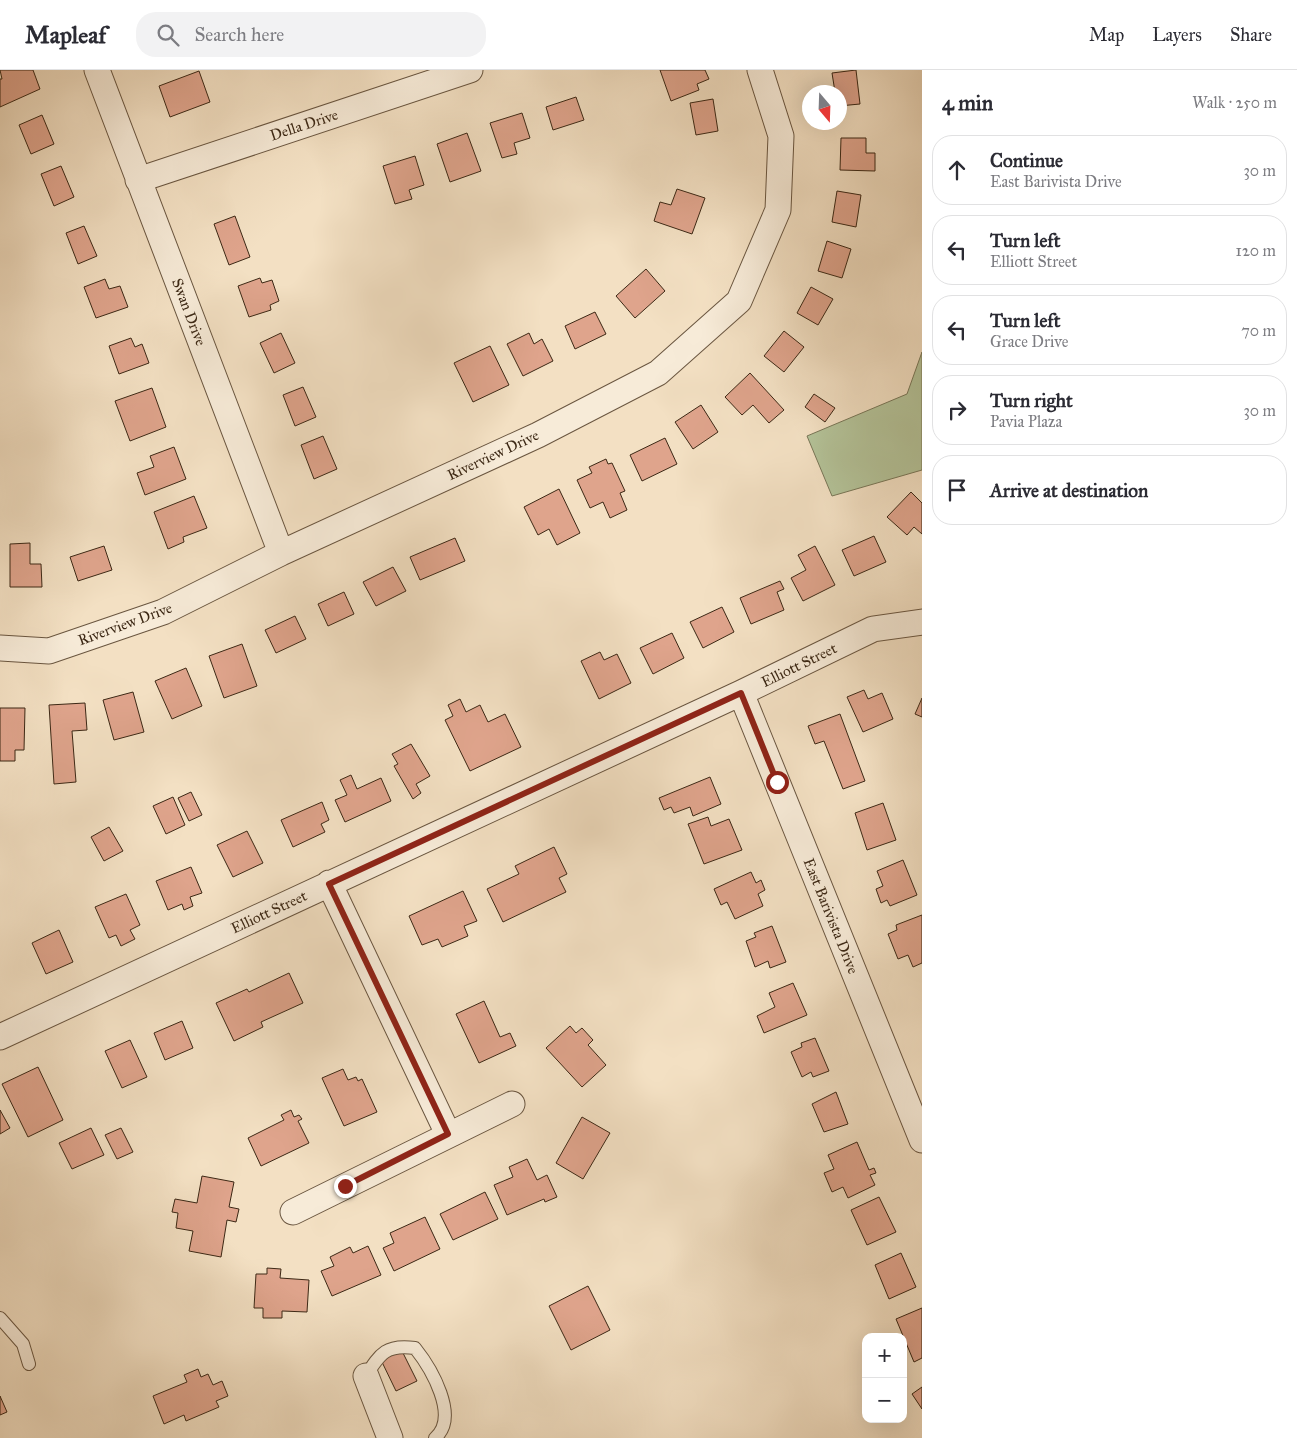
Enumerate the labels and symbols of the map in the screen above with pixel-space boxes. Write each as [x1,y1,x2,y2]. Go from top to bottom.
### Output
north arrow [802,85,847,130]
street label: Della Drive [268,106,340,144]
street label: Swan Drive [168,276,210,348]
street label: Riverview Drive [444,426,542,484]
street label: Riverview Drive [75,599,175,649]
street label: Elliott Street [758,639,840,691]
route start [766,771,789,794]
street label: East Barivista Drive [800,855,862,977]
street label: Elliott Street [228,886,310,937]
route end [334,1175,357,1198]

